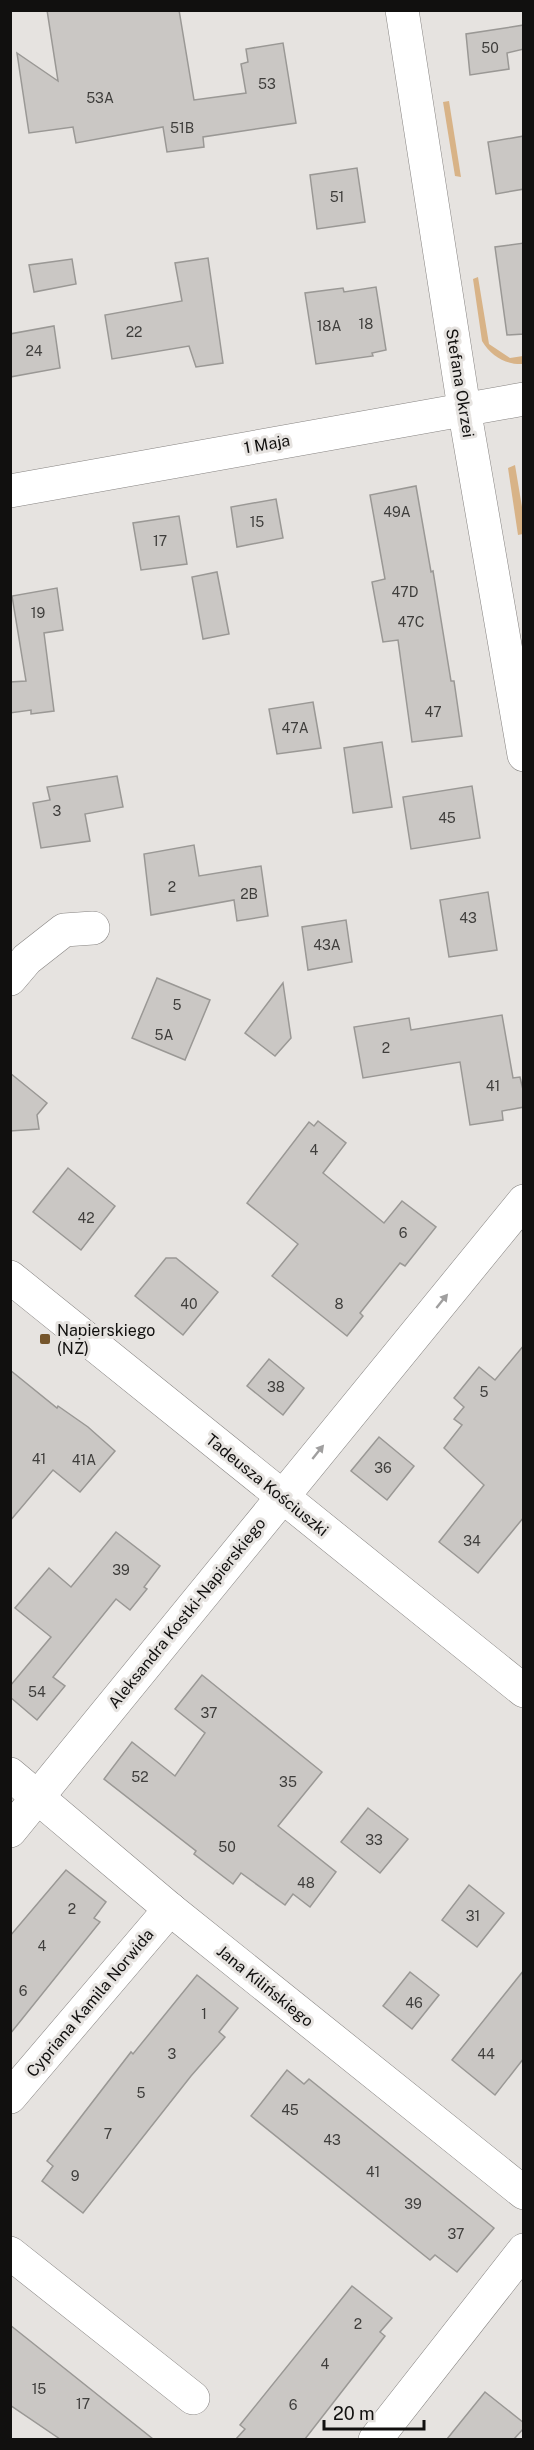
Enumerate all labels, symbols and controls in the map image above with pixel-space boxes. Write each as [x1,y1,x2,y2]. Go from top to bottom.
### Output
house number: 50 [481,40,499,56]
house number: 53 [258,76,276,92]
house number: 53A [86,90,114,106]
house number: 51B [170,120,194,136]
house number: 51 [330,189,344,205]
house number: 18 [359,316,373,332]
house number: 18A [317,318,341,334]
house number: 22 [126,324,142,340]
street label: Stefana Okrzei [442,327,478,439]
house number: 24 [25,343,43,359]
street label: 1 Maja [242,431,292,457]
house number: 49A [383,504,411,520]
house number: 15 [250,514,264,530]
house number: 17 [153,533,167,549]
house number: 47D [392,584,418,600]
house number: 19 [31,605,45,621]
house number: 47C [398,614,424,630]
house number: 47 [424,704,442,720]
house number: 47A [281,720,309,736]
house number: 3 [53,803,62,819]
house number: 45 [438,810,456,826]
house number: 2 [168,879,176,895]
house number: 2B [240,886,258,902]
house number: 43 [459,910,477,926]
house number: 43A [313,937,341,953]
house number: 5 [173,997,182,1013]
house number: 5A [155,1027,174,1043]
house number: 2 [382,1040,390,1056]
house number: 41 [486,1078,500,1094]
house number: 4 [310,1142,319,1158]
house number: 42 [77,1210,95,1226]
house number: 6 [399,1225,408,1241]
one-way arrow [435,1293,448,1309]
house number: 40 [180,1296,198,1312]
house number: 8 [334,1296,344,1312]
place label: Napierskiego (NŻ) [57,1321,155,1358]
marker: Napierskiego (NŻ) [38,1332,52,1346]
house number: 38 [267,1379,285,1395]
house number: 5 [480,1384,489,1400]
street label: Tadeusza Kościuszki [202,1430,332,1540]
one-way arrow [311,1444,324,1459]
house number: 41 [32,1451,46,1467]
house number: 41A [72,1452,96,1468]
house number: 36 [374,1460,392,1476]
street label: Aleksandra Kostki-Napierskiego [104,1514,270,1712]
house number: 34 [463,1533,481,1549]
house number: 39 [112,1562,130,1578]
house number: 54 [28,1684,46,1700]
house number: 37 [201,1705,217,1721]
house number: 52 [131,1769,149,1785]
house number: 35 [279,1774,297,1790]
house number: 33 [365,1832,383,1848]
house number: 50 [218,1839,236,1855]
house number: 48 [297,1875,315,1891]
house number: 2 [68,1901,76,1917]
house number: 31 [466,1908,480,1924]
street label: Cypriana Kamila Norwida [22,1925,158,2081]
house number: 4 [38,1938,47,1954]
street label: Jana Kilińskiego [213,1941,317,2031]
house number: 6 [19,1983,28,1999]
house number: 46 [405,1995,423,2011]
house number: 1 [201,2006,207,2022]
house number: 3 [168,2046,177,2062]
house number: 44 [477,2046,495,2062]
house number: 5 [137,2085,146,2101]
house number: 45 [281,2102,299,2118]
house number: 7 [104,2126,112,2142]
house number: 43 [323,2132,341,2148]
house number: 41 [366,2164,380,2180]
house number: 9 [71,2168,80,2184]
house number: 39 [404,2196,422,2212]
house number: 37 [448,2226,464,2242]
house number: 2 [354,2316,362,2332]
house number: 4 [321,2356,330,2372]
house number: 15 [32,2381,46,2397]
scale bar [324,2393,424,2431]
house number: 17 [76,2396,90,2412]
house number: 6 [289,2397,298,2413]
text: 20 m [333,2403,375,2424]

